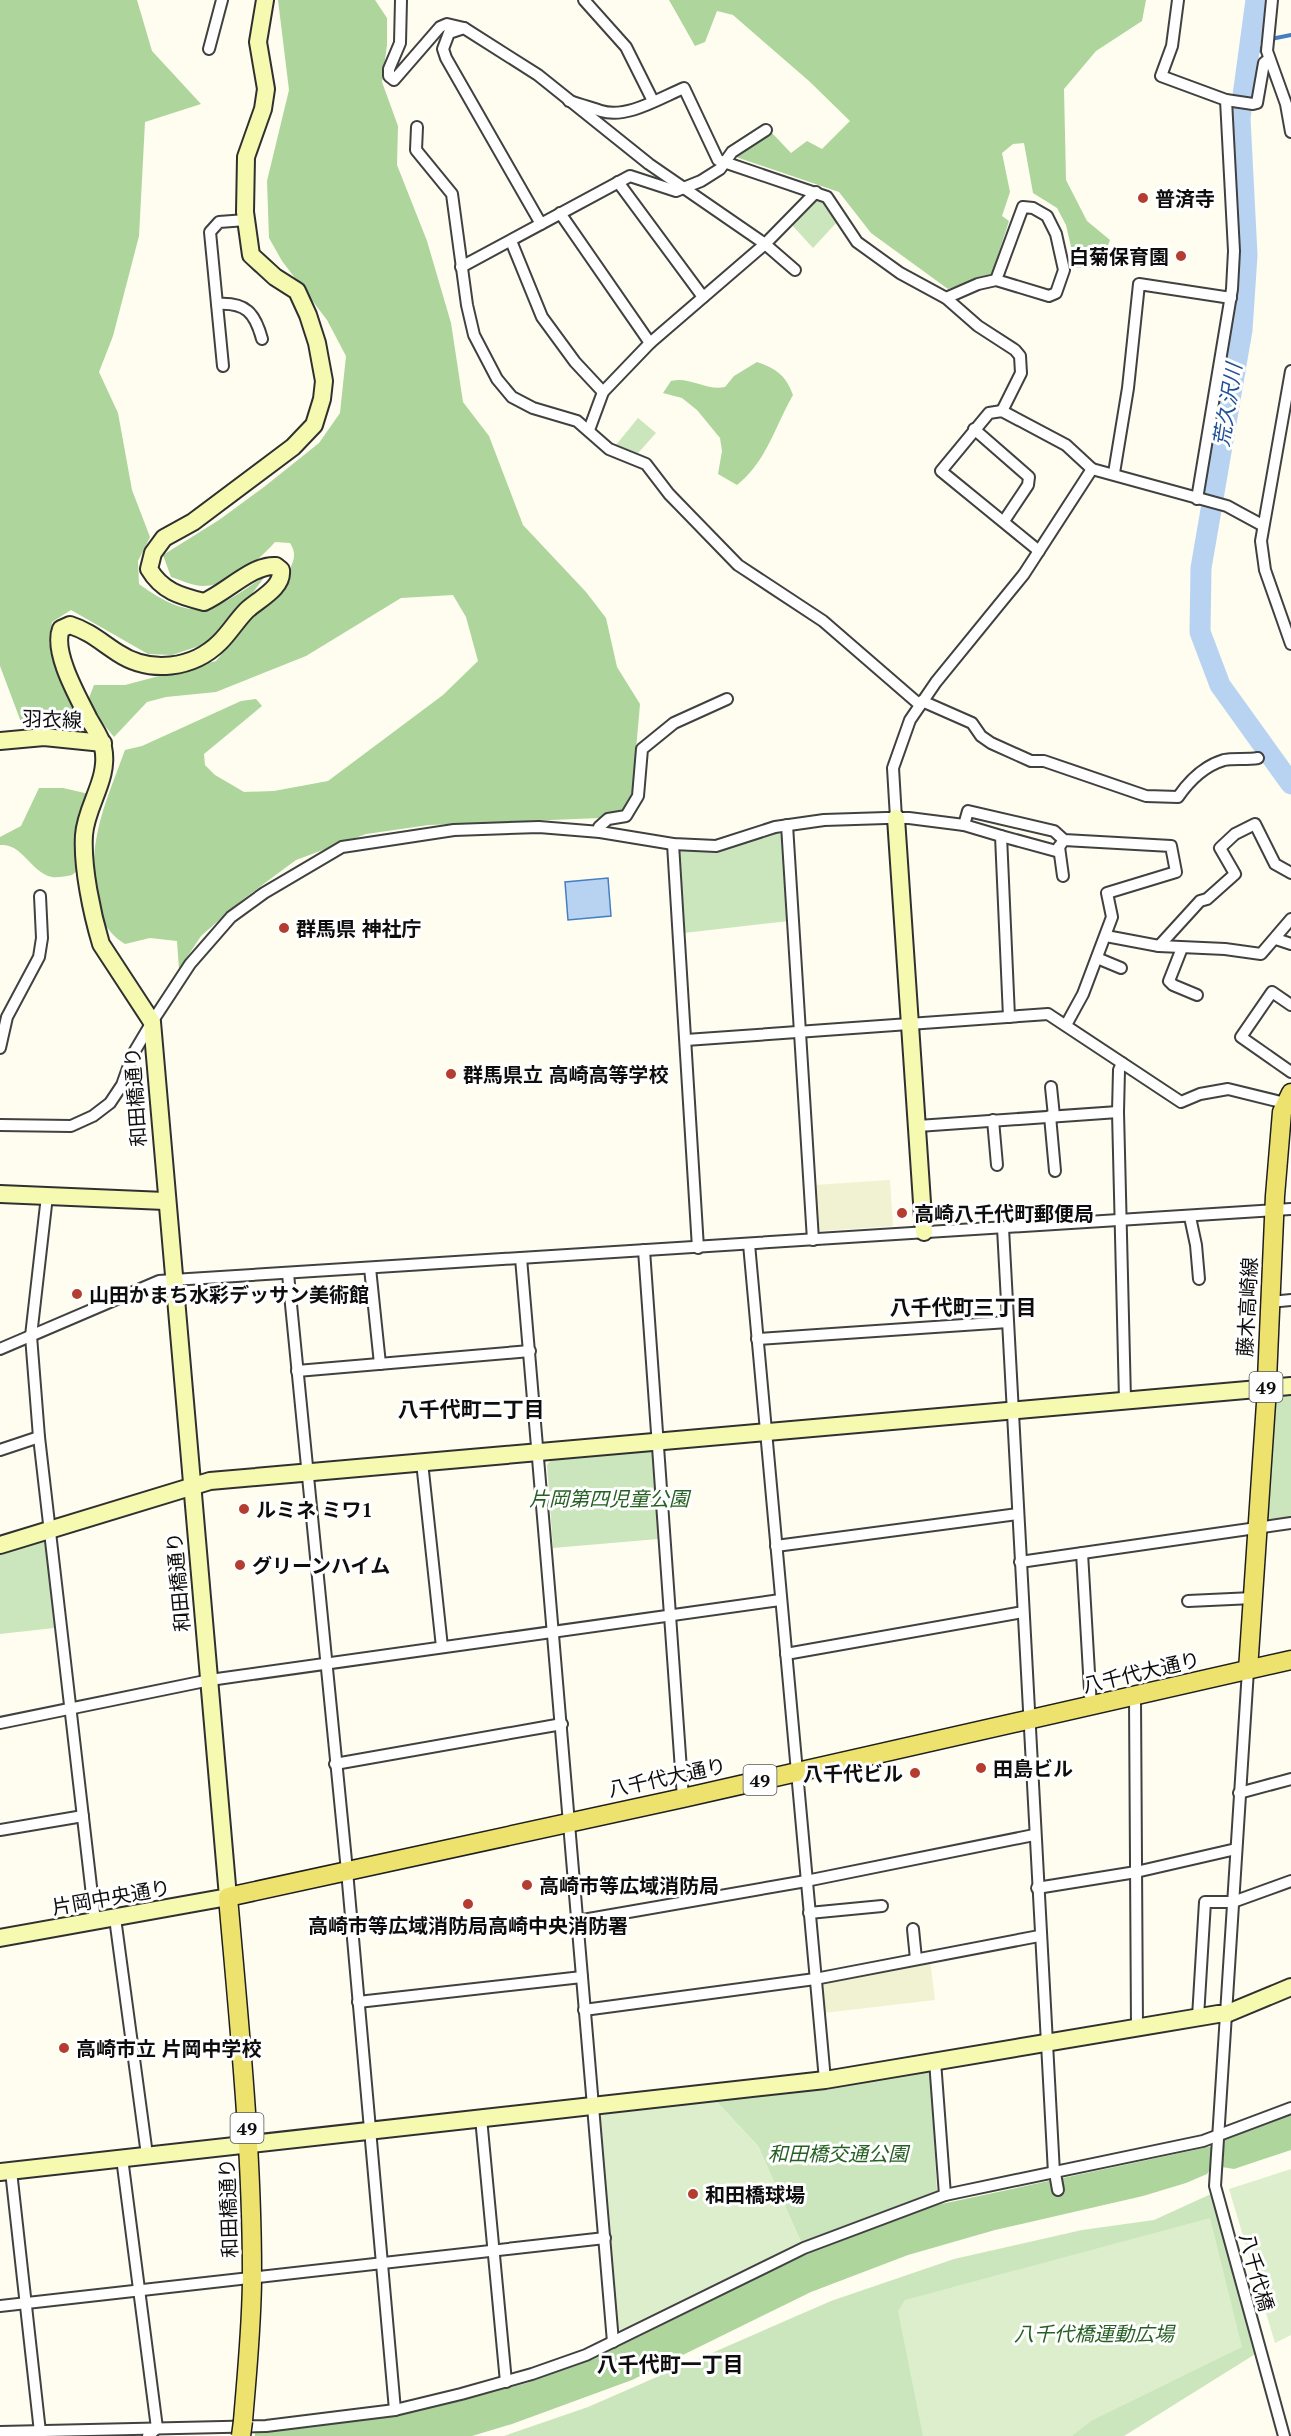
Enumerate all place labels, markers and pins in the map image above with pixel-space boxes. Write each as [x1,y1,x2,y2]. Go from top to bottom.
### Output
place label: 普済寺 [1155,185,1215,212]
marker: 普済寺 [1136,191,1150,205]
place label: 白菊保育園 [1069,243,1169,270]
marker: 白菊保育園 [1174,249,1188,263]
place label: 群馬県 神社庁 [296,915,421,942]
marker: 群馬県 神社庁 [277,921,291,935]
place label: 群馬県立 高崎高等学校 [463,1061,668,1088]
marker: 群馬県立 高崎高等学校 [444,1067,458,1081]
place label: 高崎八千代町郵便局 [914,1200,1094,1227]
marker: 高崎八千代町郵便局 [895,1206,909,1220]
place label: 山田かまち水彩デッサン美術館 [89,1281,369,1308]
marker: 山田かまち水彩デッサン美術館 [70,1287,84,1301]
place label: ルミネ ミワ1 [256,1496,373,1523]
marker: ルミネ ミワ1 [237,1502,251,1516]
place label: グリーンハイム [252,1552,390,1579]
marker: グリーンハイム [233,1558,247,1572]
place label: 田島ビル [993,1755,1073,1782]
place label: 八千代ビル [803,1760,903,1787]
marker: 田島ビル [974,1761,988,1775]
marker: 八千代ビル [908,1766,922,1780]
place label: 高崎市等広域消防局 [539,1872,719,1899]
marker: 高崎市等広域消防局 [520,1878,534,1892]
marker: 高崎市等広域消防局高崎中央消防署 [461,1897,475,1911]
place label: 高崎市等広域消防局高崎中央消防署 [308,1912,628,1939]
place label: 高崎市立 片岡中学校 [76,2035,261,2062]
marker: 高崎市立 片岡中学校 [57,2041,71,2055]
place label: 和田橋球場 [705,2181,805,2208]
marker: 和田橋球場 [686,2187,700,2201]

